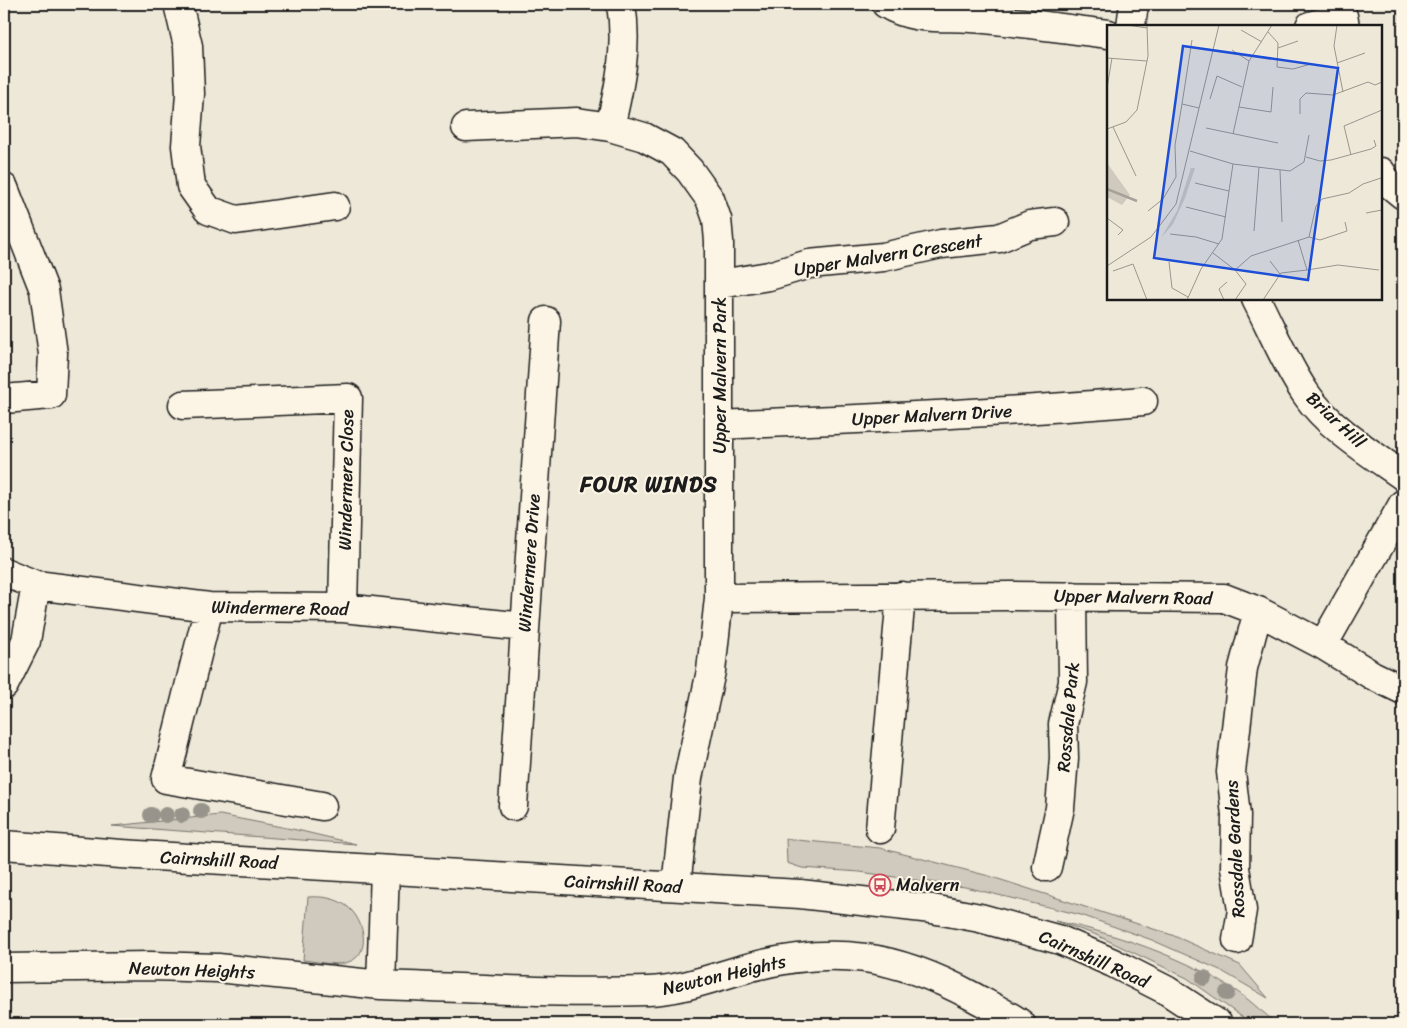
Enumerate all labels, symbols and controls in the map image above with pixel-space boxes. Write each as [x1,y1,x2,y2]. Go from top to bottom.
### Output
inset map [1107,25,1382,300]
street label: Upper Malvern Crescent [791,224,985,286]
street label: Upper Malvern Park [704,297,736,453]
street label: Briar Hill [1298,383,1374,457]
street label: Upper Malvern Drive [851,395,1013,435]
street label: Windermere Close [329,409,363,551]
district label: FOUR WINDS [579,465,718,504]
street label: Windermere Drive [508,492,550,633]
street label: Upper Malvern Road [1053,580,1214,614]
street label: Windermere Road [211,591,350,625]
street label: Rossdale Park [1047,661,1089,773]
street label: Rossdale Gardens [1215,779,1255,919]
street label: Cairnshill Road [159,841,280,879]
street label: Cairnshill Road [563,865,684,903]
place label: Malvern [896,869,960,901]
bus stop icon: Malvern [868,873,892,897]
street label: Cairnshill Road [1034,920,1156,998]
street label: Newton Heights [659,945,790,1005]
street label: Newton Heights [128,952,256,988]

